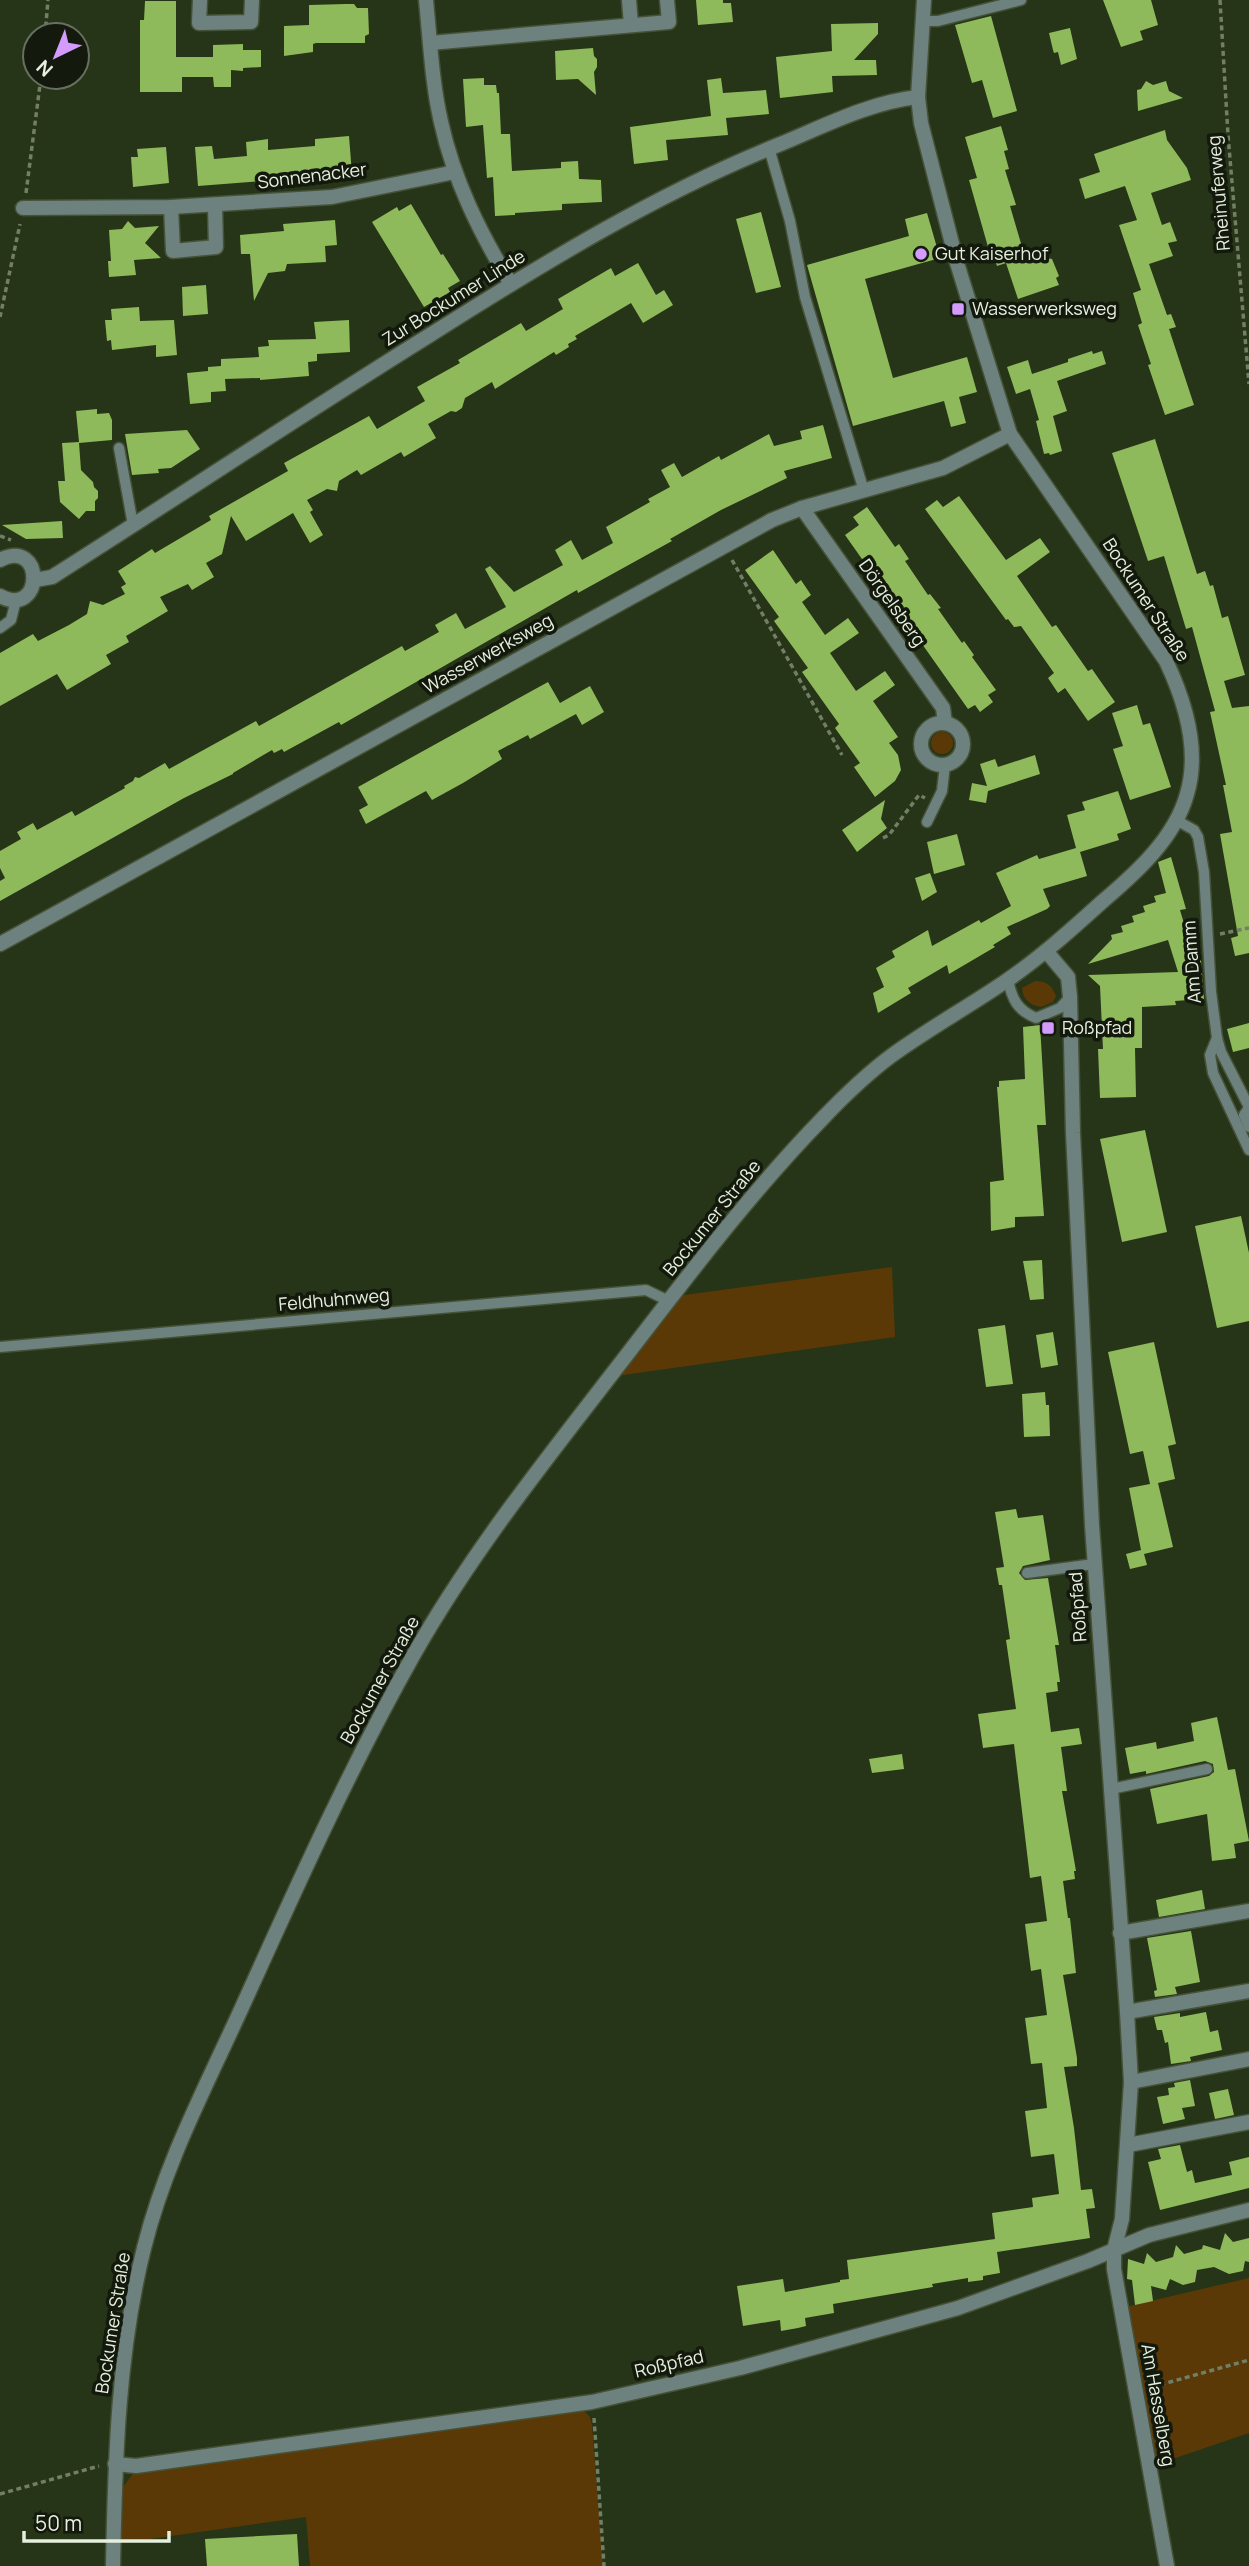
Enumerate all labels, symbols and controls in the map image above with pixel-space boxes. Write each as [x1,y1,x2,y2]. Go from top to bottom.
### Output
north arrow [21,21,91,91]
text: N [31,54,58,83]
street label: Rheinuferweg [1201,134,1235,252]
street label: Sonnenacker [256,156,368,194]
place label: Gut Kaiserhof [935,241,1049,265]
street label: Zur Bockumer Linde [378,243,529,351]
marker: Gut Kaiserhof [913,246,929,262]
place label: Wasserwerksweg [972,296,1117,320]
marker: Wasserwerksweg [950,301,966,317]
street label: Bockumer Straße [1098,533,1196,666]
street label: Dörgelsberg [854,554,932,651]
street label: Wasserwerksweg [418,608,557,699]
street label: Am Damm [1176,920,1206,1004]
place label: Roßpfad [1062,1015,1132,1039]
marker: Roßpfad [1040,1020,1056,1036]
street label: Bockumer Straße [657,1154,765,1280]
street label: Feldhuhnweg [277,1282,391,1316]
street label: Roßpfad [1063,1571,1091,1643]
street label: Bockumer Straße [334,1611,424,1748]
street label: Bockumer Straße [89,2250,135,2395]
street label: Am Hasselberg [1136,2342,1182,2468]
street label: Roßpfad [632,2343,706,2383]
scale bar [24,2500,170,2544]
text: 50 m [35,2509,82,2537]

